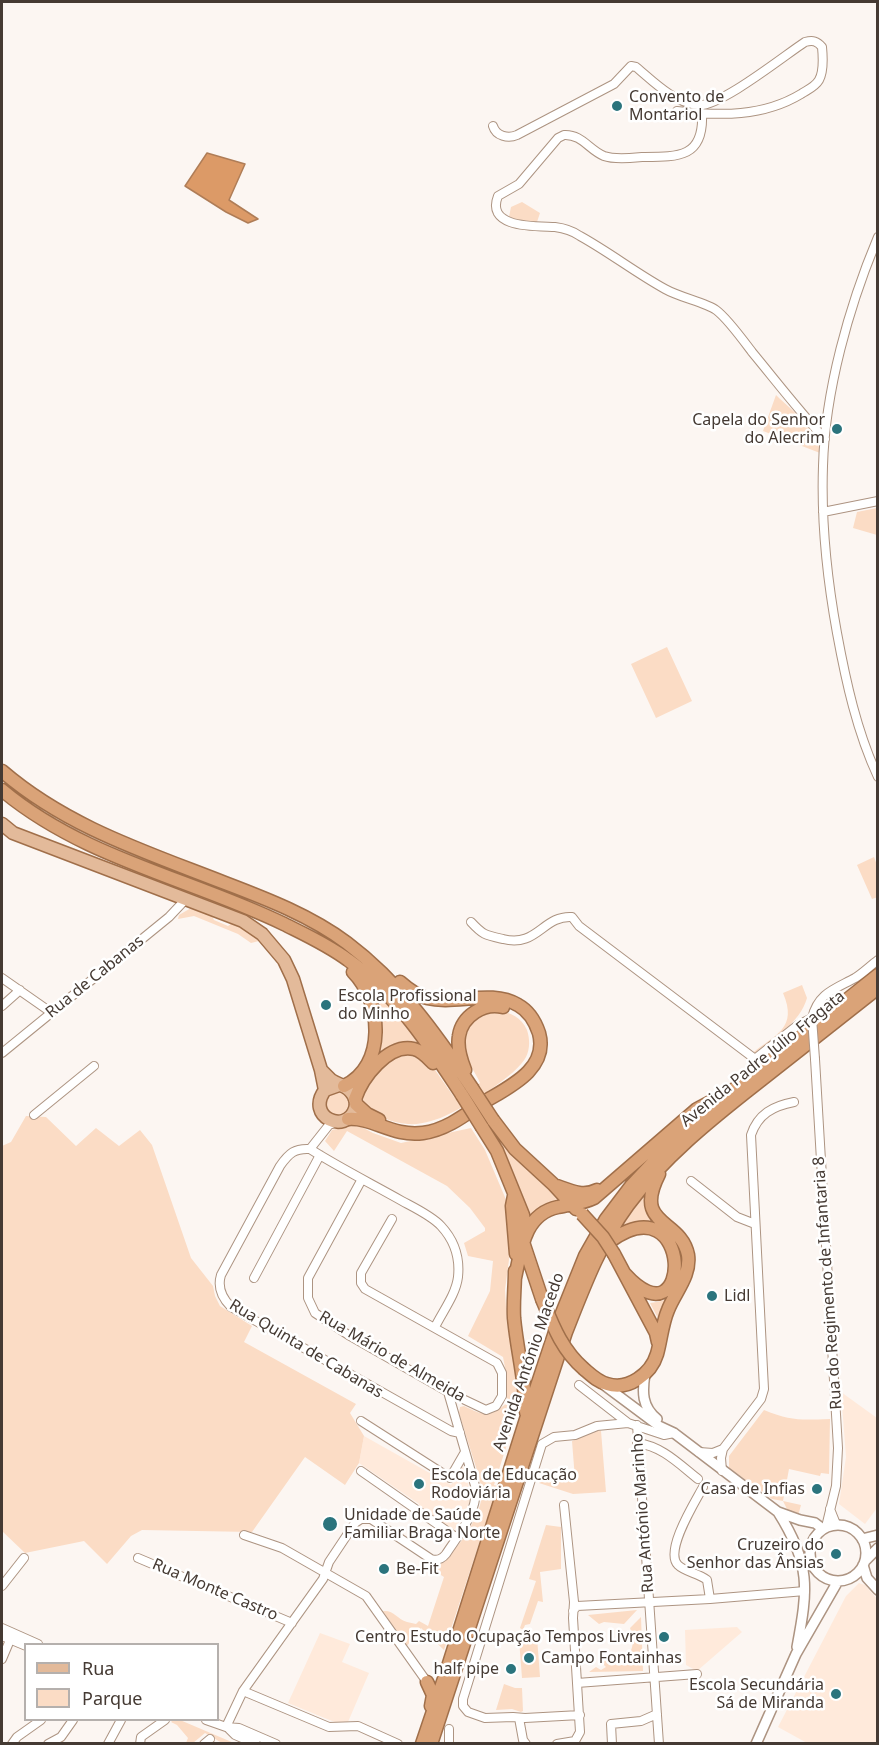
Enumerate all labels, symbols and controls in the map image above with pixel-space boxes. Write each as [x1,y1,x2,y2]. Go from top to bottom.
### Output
place label: Convento de Montariol [629,87,724,125]
marker: Convento de Montariol [610,99,624,113]
place label: Capela do Senhor do Alecrim [692,410,825,448]
marker: Capela do Senhor do Alecrim [830,422,844,436]
street label: Rua de Cabanas [42,932,148,1022]
place label: Escola Profissional do Minho [338,986,477,1024]
street label: Avenida Padre Júlio Fragata [677,987,849,1131]
marker: Escola Profissional do Minho [319,998,333,1012]
street label: Rua do Regimento de Infantaria 8 [810,1156,846,1410]
street label: Avenida António Macedo [489,1270,569,1454]
place label: Lidl [724,1286,750,1306]
marker: Lidl [705,1289,719,1303]
street label: Rua Quinta de Cabanas [226,1296,386,1402]
street label: Rua Mário de Almeida [316,1307,468,1407]
street label: Rua António Marinho [628,1432,658,1594]
place label: Escola de Educação Rodoviária [431,1465,577,1503]
marker: Escola de Educação Rodoviária [412,1477,426,1491]
place label: Casa de Infias [701,1479,805,1499]
marker: Casa de Infias [810,1482,824,1496]
place label: Unidade de Saúde Familiar Braga Norte [344,1505,500,1543]
marker: Unidade de Saúde Familiar Braga Norte [321,1515,339,1533]
place label: Cruzeiro do Senhor das Ânsias [687,1535,824,1573]
marker: Cruzeiro do Senhor das Ânsias [829,1547,843,1561]
street label: Rua Monte Castro [149,1555,281,1625]
place label: Be-Fit [396,1559,439,1579]
marker: Be-Fit [377,1562,391,1576]
place label: Centro Estudo Ocupação Tempos Livres [355,1627,652,1647]
marker: Centro Estudo Ocupação Tempos Livres [657,1630,671,1644]
legend [24,1643,219,1721]
place label: Campo Fontainhas [541,1648,682,1668]
marker: Campo Fontainhas [522,1651,536,1665]
text: Rua [82,1656,114,1680]
place label: half pipe [434,1659,499,1679]
marker: half pipe [504,1662,518,1676]
place label: Escola Secundária Sá de Miranda [689,1675,824,1713]
text: Parque [82,1686,142,1710]
marker: Escola Secundária Sá de Miranda [829,1687,843,1701]

